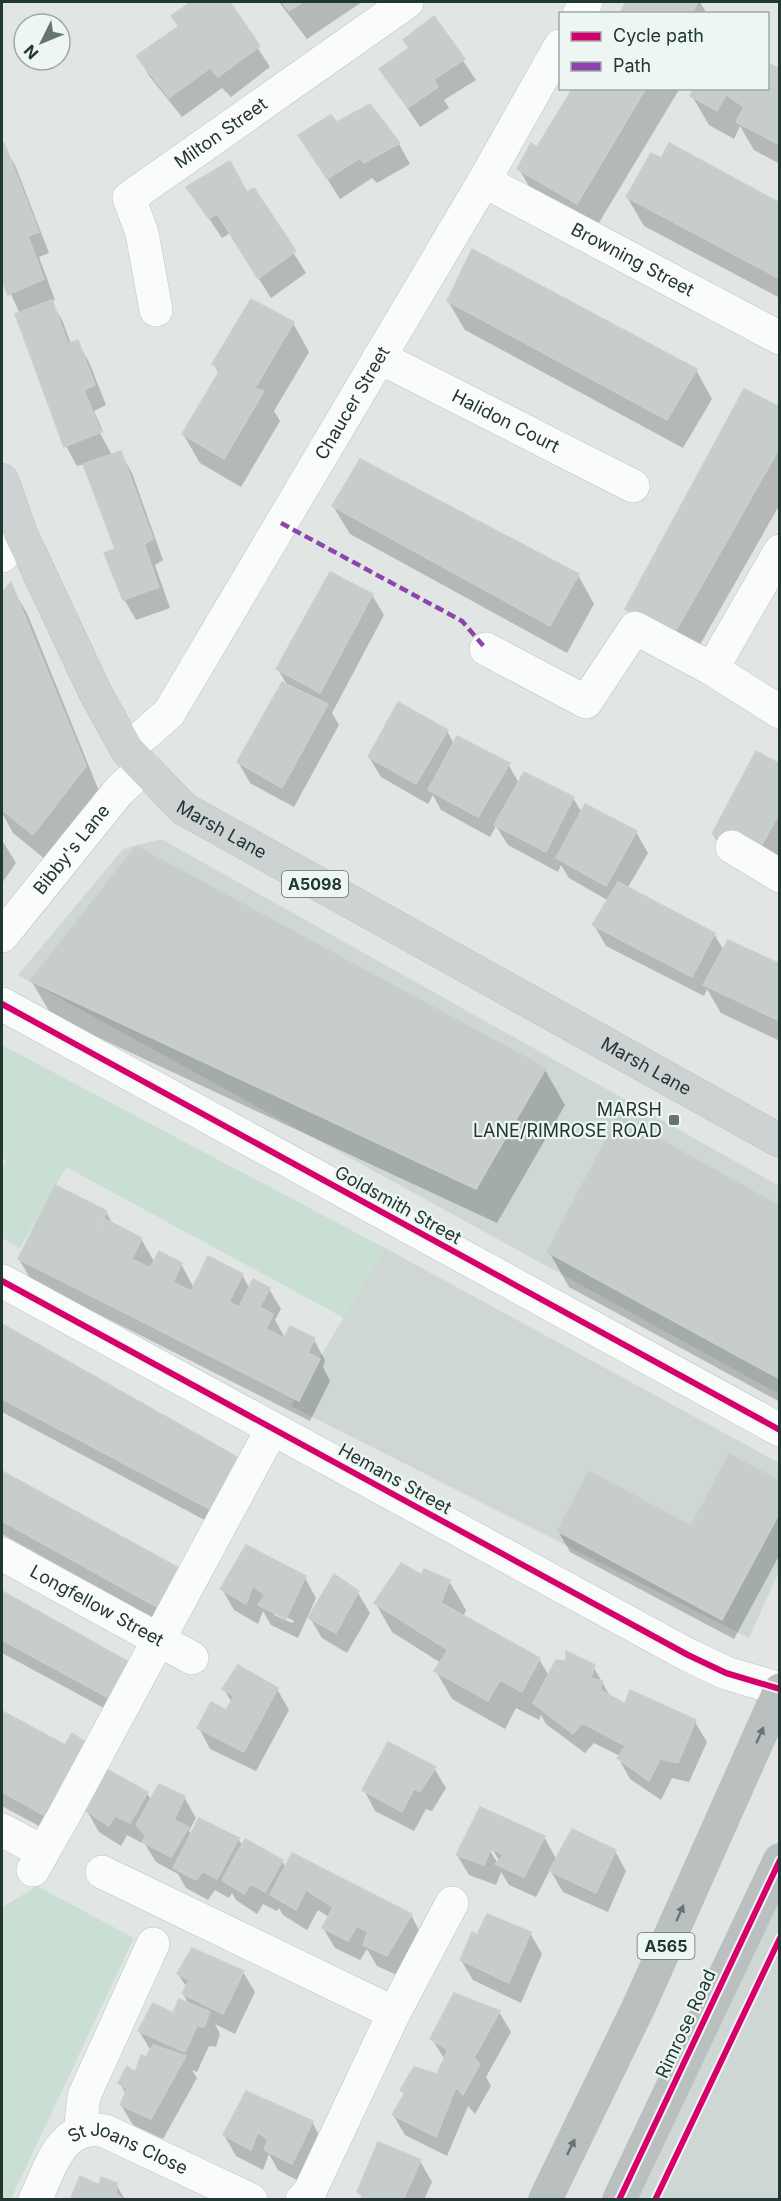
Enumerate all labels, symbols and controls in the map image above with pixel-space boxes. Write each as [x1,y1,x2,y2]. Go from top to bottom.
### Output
north arrow [12,12,72,72]
legend [559,12,769,90]
text: Cycle path [613,25,704,46]
text: N [20,41,43,64]
text: Path [613,55,651,76]
street label: Milton Street [170,93,271,173]
street label: Browning Street [568,218,698,300]
street label: Chaucer Street [310,342,394,463]
street label: Halidon Court [449,385,563,457]
street label: Marsh Lane [173,796,271,863]
street label: Bibby's Lane [29,800,114,898]
road number: A5098 [282,871,348,897]
street label: Marsh Lane [598,1033,695,1099]
place label: MARSH LANE/RIMROSE ROAD [473,1099,662,1141]
marker: MARSH LANE/RIMROSE ROAD [667,1113,681,1127]
street label: Goldsmith Street [331,1161,465,1248]
street label: Hemans Street [335,1439,455,1518]
street label: Longfellow Street [27,1560,168,1650]
one-way arrow [755,1726,765,1744]
one-way arrow [676,1905,685,1922]
road number: A565 [638,1933,694,1959]
street label: Rimrose Road [651,1966,720,2081]
street label: St Joans Close [64,2119,191,2179]
one-way arrow [566,2138,576,2155]

